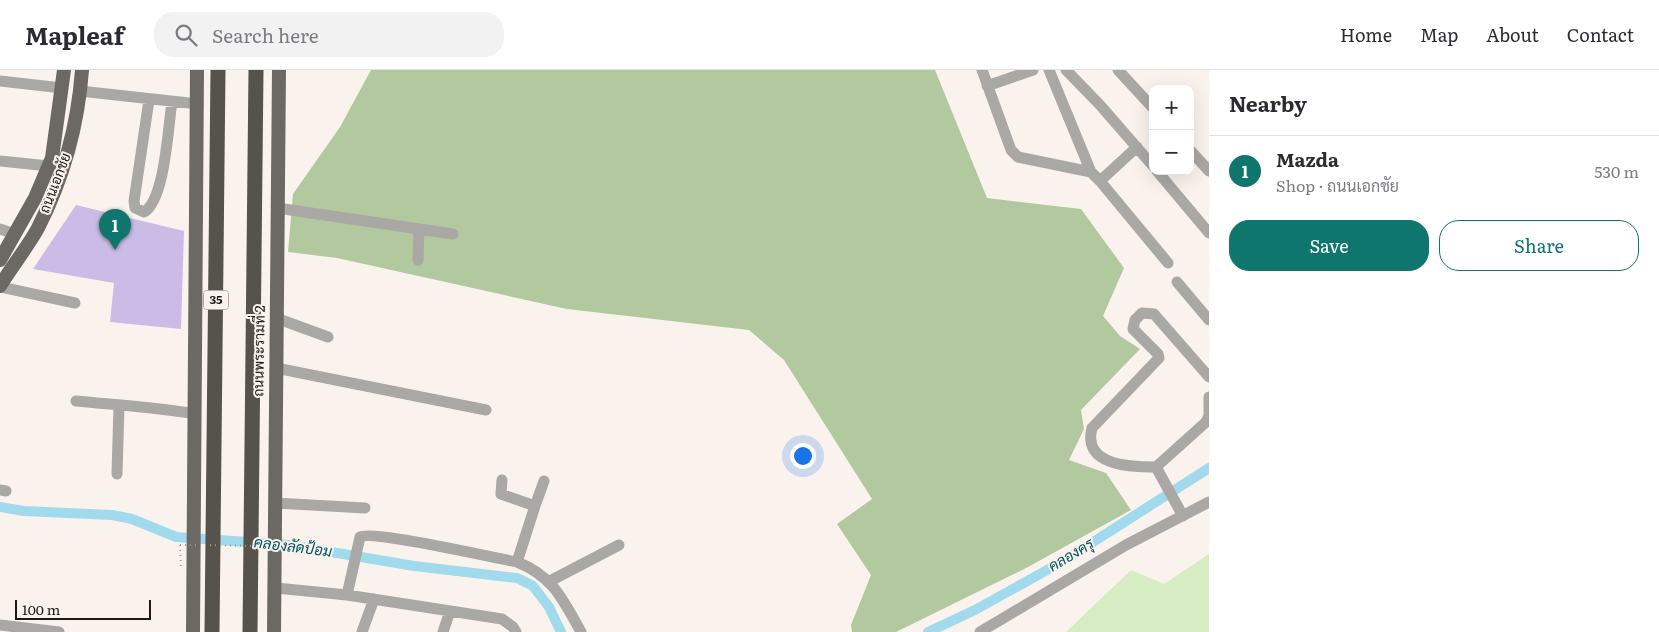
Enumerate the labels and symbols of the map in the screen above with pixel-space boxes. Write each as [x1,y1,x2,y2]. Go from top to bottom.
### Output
street label: ถนนเอกชัย [33,150,75,216]
pin: 1 [99,209,131,250]
road number: 35 [204,290,228,310]
street label: ถนนพระรามที่ 2 [246,305,269,397]
your location [790,443,816,469]
water label: คลองลัดป้อม [253,529,334,562]
water label: คลองครุ [1043,531,1099,577]
scale bar [15,597,151,620]

